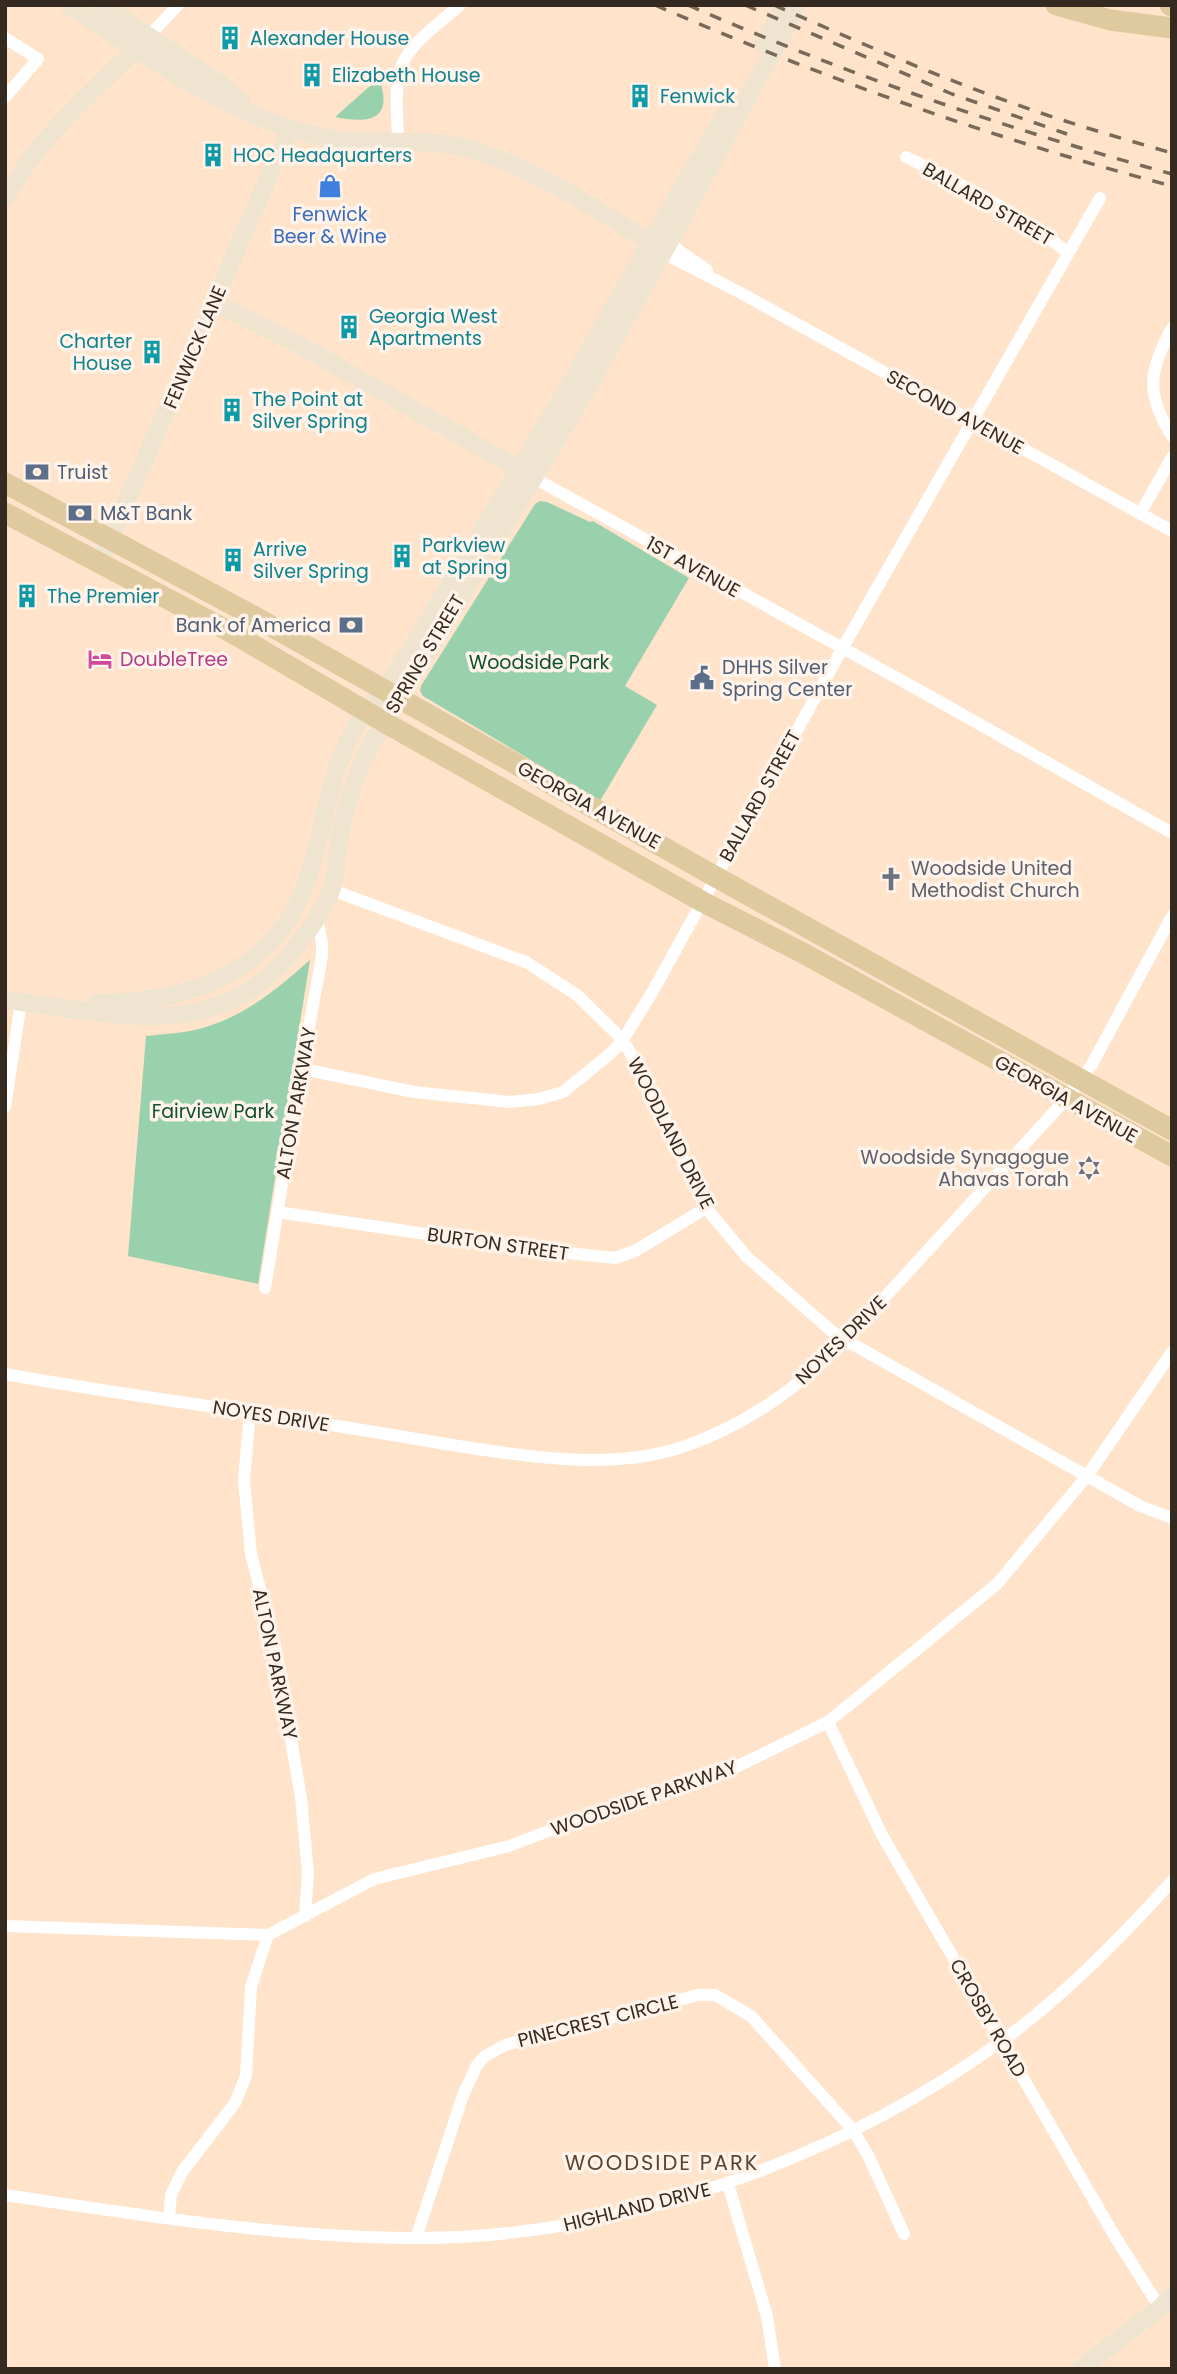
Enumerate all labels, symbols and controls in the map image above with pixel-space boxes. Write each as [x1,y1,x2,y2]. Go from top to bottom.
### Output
building icon: Alexander House [216,24,244,52]
place label: Alexander House [250,25,409,52]
building icon: Elizabeth House [298,61,326,89]
place label: Elizabeth House [332,62,481,89]
building icon: Fenwick [626,82,654,110]
place label: Fenwick [660,83,735,110]
building icon: HOC Headquarters [199,141,227,169]
place label: HOC Headquarters [233,142,412,169]
street label: BALLARD STREET [918,156,1058,252]
shop icon: Fenwick Beer & Wine [316,172,344,200]
place label: Fenwick Beer & Wine [273,201,387,250]
street label: FENWICK LANE [157,281,233,413]
place label: Georgia West Apartments [369,303,497,352]
building icon: Georgia West Apartments [335,313,363,341]
place label: Charter House [59,328,132,377]
building icon: Charter House [138,338,166,366]
street label: SECOND AVENUE [881,363,1029,461]
place label: The Point at Silver Spring [252,386,368,435]
building icon: The Point at Silver Spring [218,396,246,424]
bank icon: Truist [23,458,51,486]
place label: Truist [57,459,108,486]
bank icon: M&T Bank [66,499,94,527]
place label: M&T Bank [100,500,192,527]
street label: 1ST AVENUE [641,530,745,604]
place label: Parkview at Spring [422,532,508,581]
place label: Arrive Silver Spring [253,536,369,585]
building icon: Parkview at Spring [388,542,416,570]
building icon: Arrive Silver Spring [219,546,247,574]
building icon: The Premier [13,582,41,610]
place label: The Premier [47,583,159,610]
street label: SPRING STREET [379,589,471,719]
bank icon: Bank of America [337,611,365,639]
place label: Bank of America [176,612,331,639]
hotel icon: DoubleTree [86,645,114,673]
place label: DoubleTree [120,646,228,673]
park label: Woodside Park [469,649,610,676]
place label: DHHS Silver Spring Center [722,654,852,703]
public building icon: DHHS Silver Spring Center [688,664,716,692]
street label: BALLARD STREET [713,725,807,867]
street label: GEORGIA AVENUE [513,754,665,856]
place label: Woodside United Methodist Church [911,855,1080,904]
church icon: Woodside United Methodist Church [877,865,905,893]
street label: ALTON PARKWAY [269,1025,323,1181]
street label: GEORGIA AVENUE [990,1048,1142,1150]
street label: WOODLAND DRIVE [621,1052,721,1214]
park label: Fairview Park [152,1098,275,1125]
place label: Woodside Synagogue Ahavas Torah [860,1144,1069,1193]
synagogue icon: Woodside Synagogue Ahavas Torah [1075,1154,1103,1182]
street label: BURTON STREET [426,1221,570,1267]
street label: NOYES DRIVE [789,1289,893,1391]
street label: NOYES DRIVE [211,1393,331,1439]
street label: ALTON PARKWAY [246,1586,304,1742]
street label: WOODSIDE PARKWAY [547,1753,741,1843]
street label: CROSBY ROAD [943,1954,1033,2082]
street label: PINECREST CIRCLE [515,1988,681,2054]
district label: WOODSIDE PARK [565,2148,759,2177]
street label: HIGHLAND DRIVE [561,2176,713,2238]

